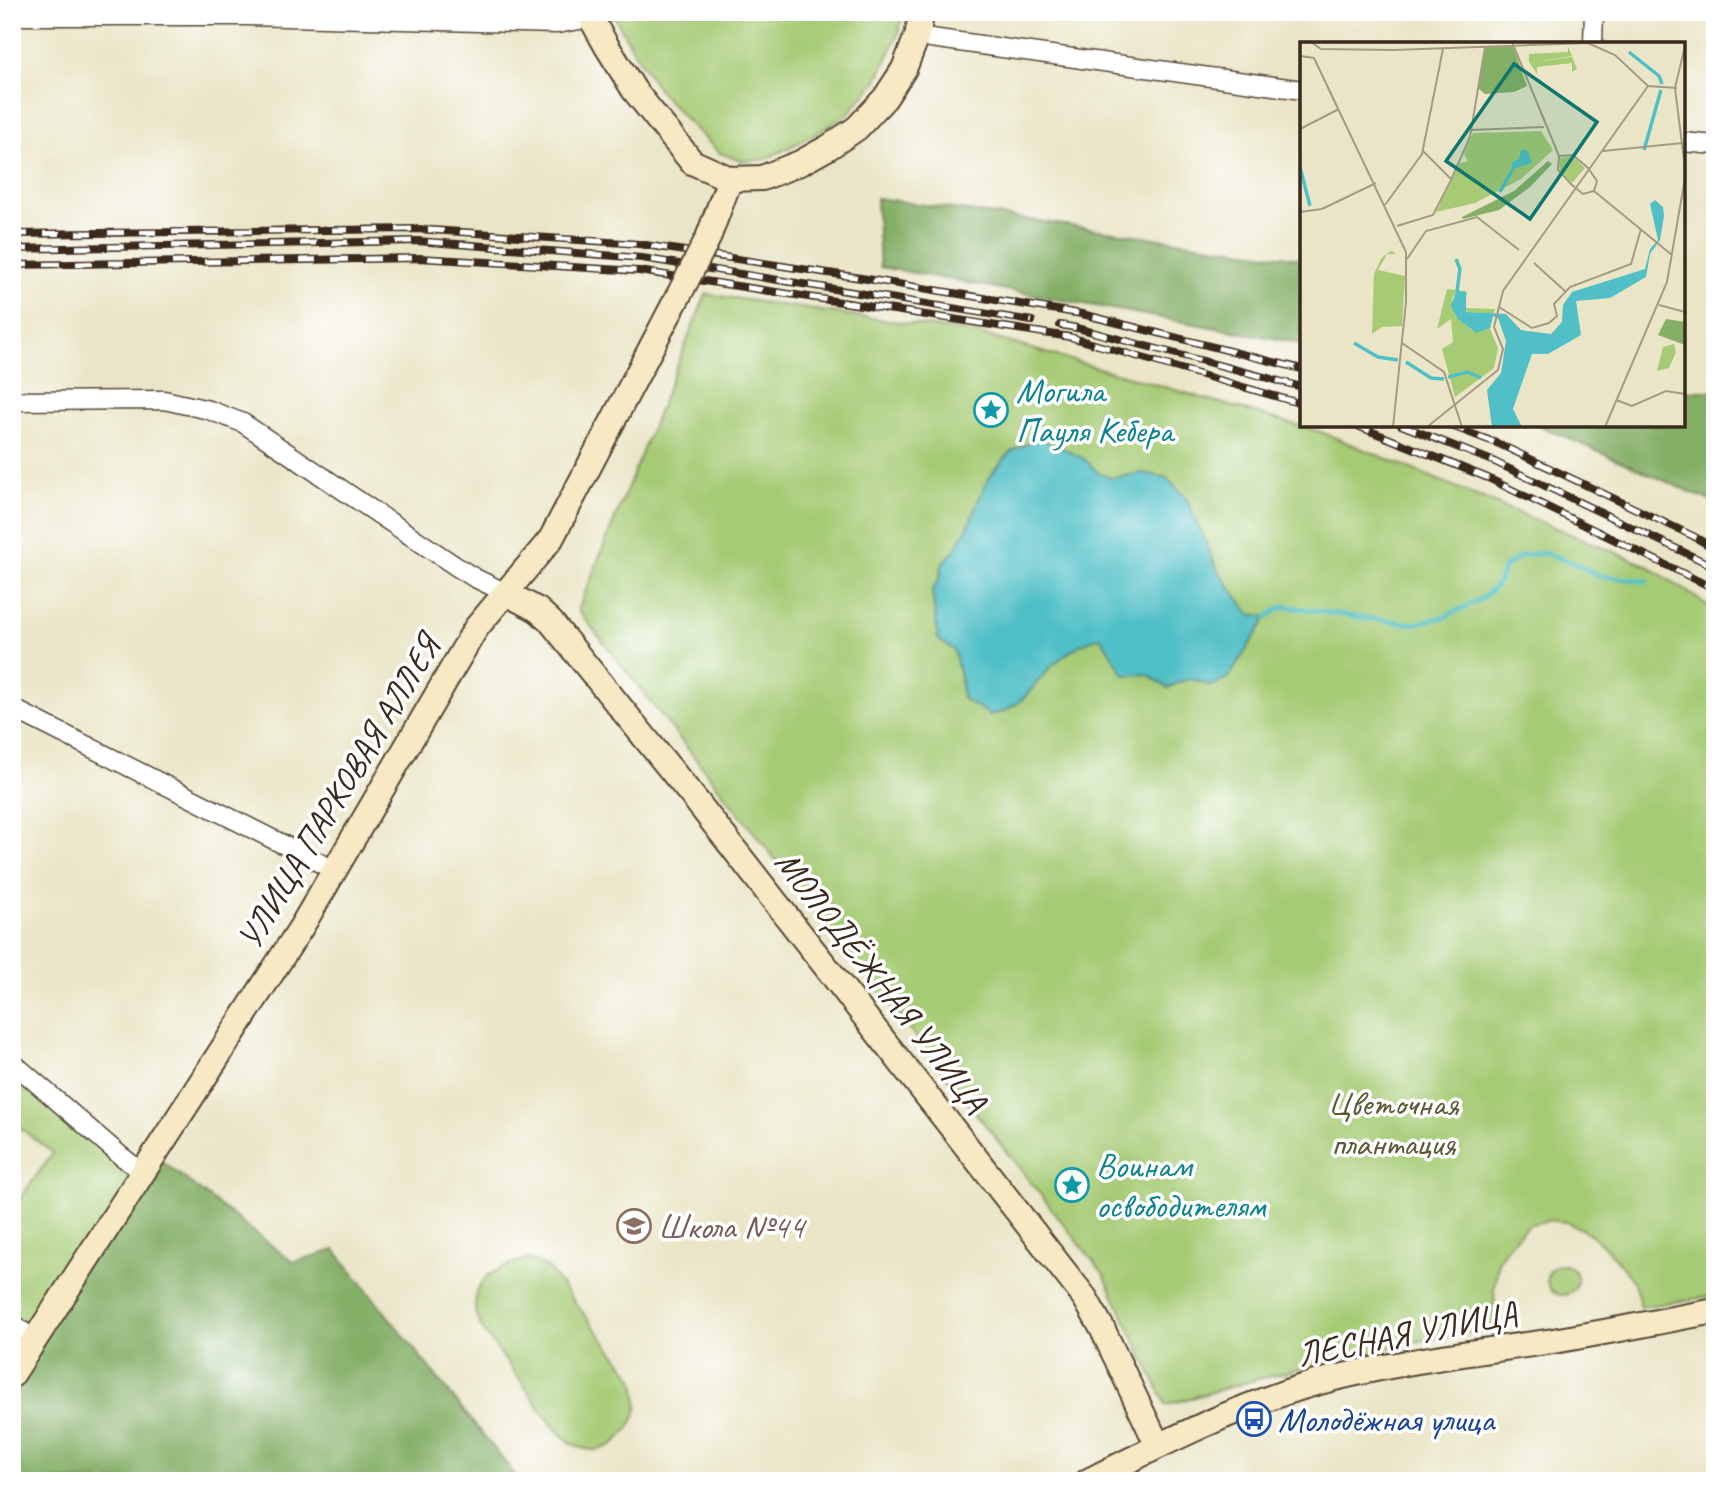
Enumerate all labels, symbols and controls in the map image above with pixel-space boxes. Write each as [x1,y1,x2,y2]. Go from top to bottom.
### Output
inset map [1300,42,1685,427]
place label: Могила Пауля Кебера [1016,368,1176,453]
place icon: Могила Пауля Кебера [972,391,1010,429]
street label: УЛИЦА ПАРКОВАЯ АЛЛЕЯ [227,623,452,957]
street label: МОЛОДЁЖНАЯ УЛИЦА [765,841,999,1123]
park label: Цветочная плантация [1328,1081,1460,1166]
place label: Воинам освободителям [1096,1143,1267,1228]
place icon: Воинам освободителям [1053,1166,1091,1204]
place label: Школа №44 [658,1204,807,1249]
school or university icon: Школа №44 [615,1207,653,1245]
street label: ЛЕСНАЯ УЛИЦА [1294,1290,1522,1377]
place label: Молодёжная улица [1278,1397,1496,1442]
bus stop icon: Молодёжная улица [1235,1400,1273,1438]

